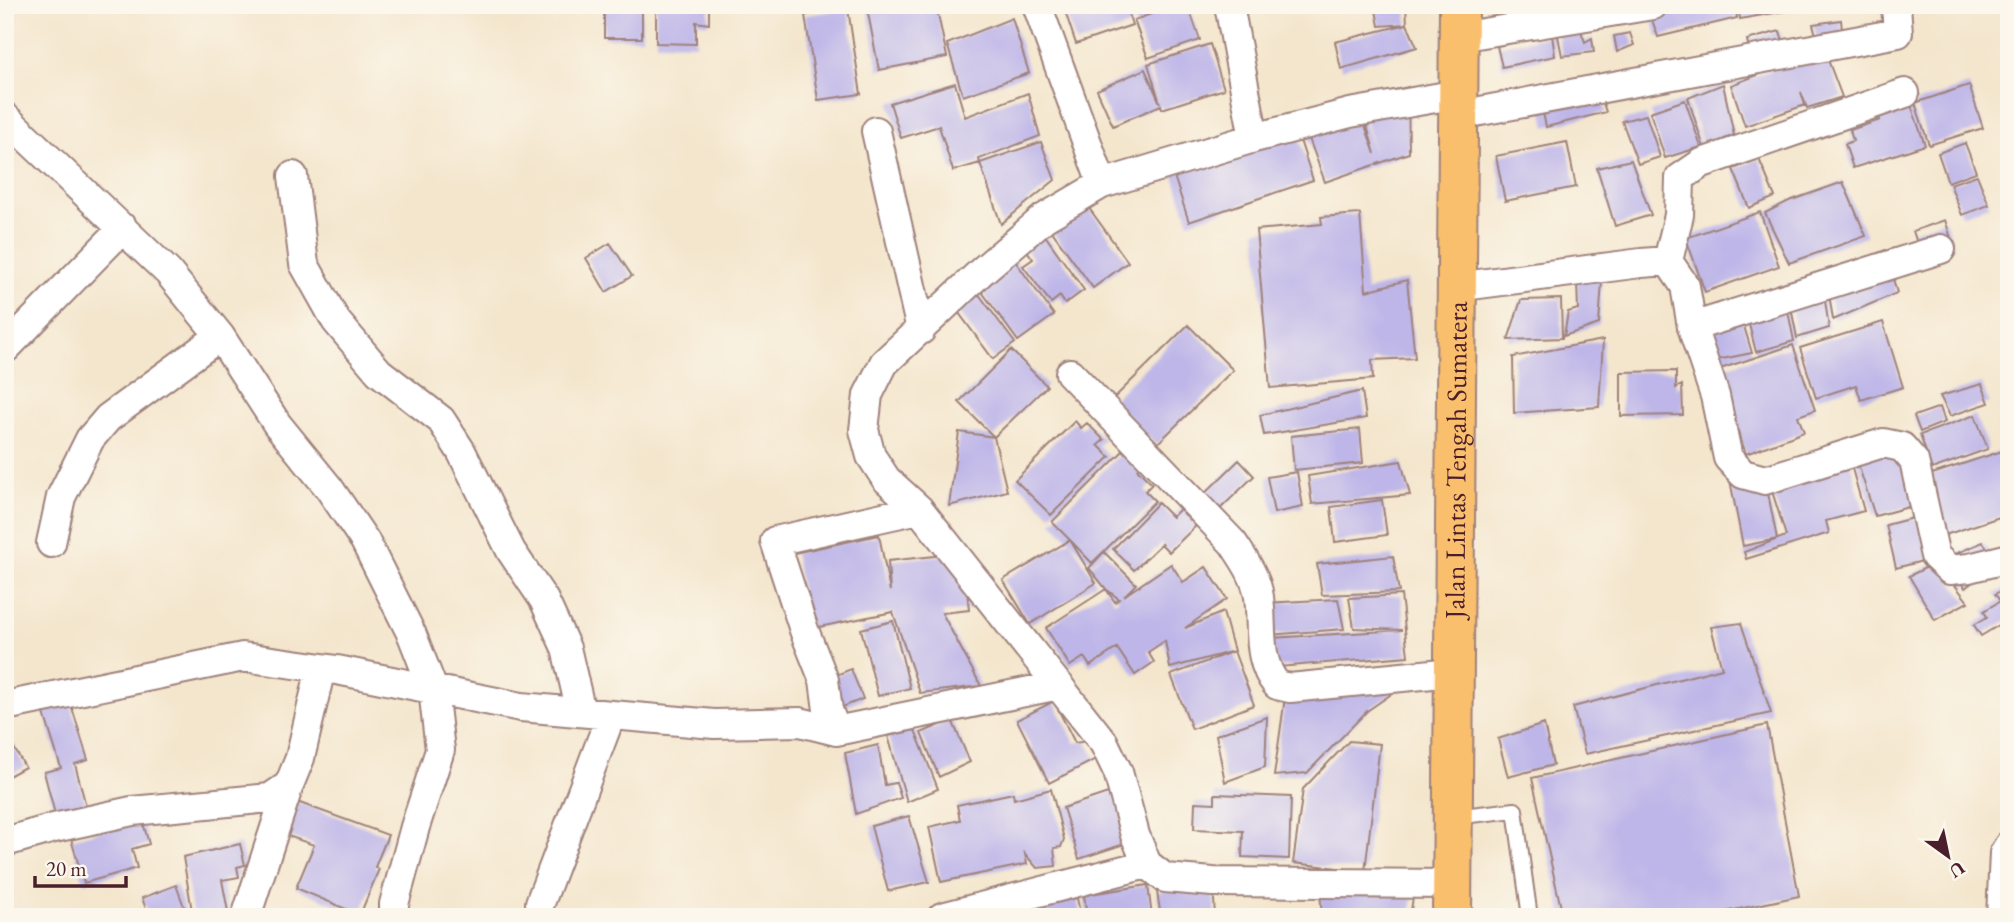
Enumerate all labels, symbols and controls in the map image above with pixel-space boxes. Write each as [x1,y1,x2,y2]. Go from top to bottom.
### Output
street label: Jalan Lintas Tengah Sumatera [1436,300,1475,621]
north arrow [1912,820,1982,890]
scale bar [35,845,126,889]
text: 20 m [46,855,87,882]
text: U [1944,855,1970,884]

